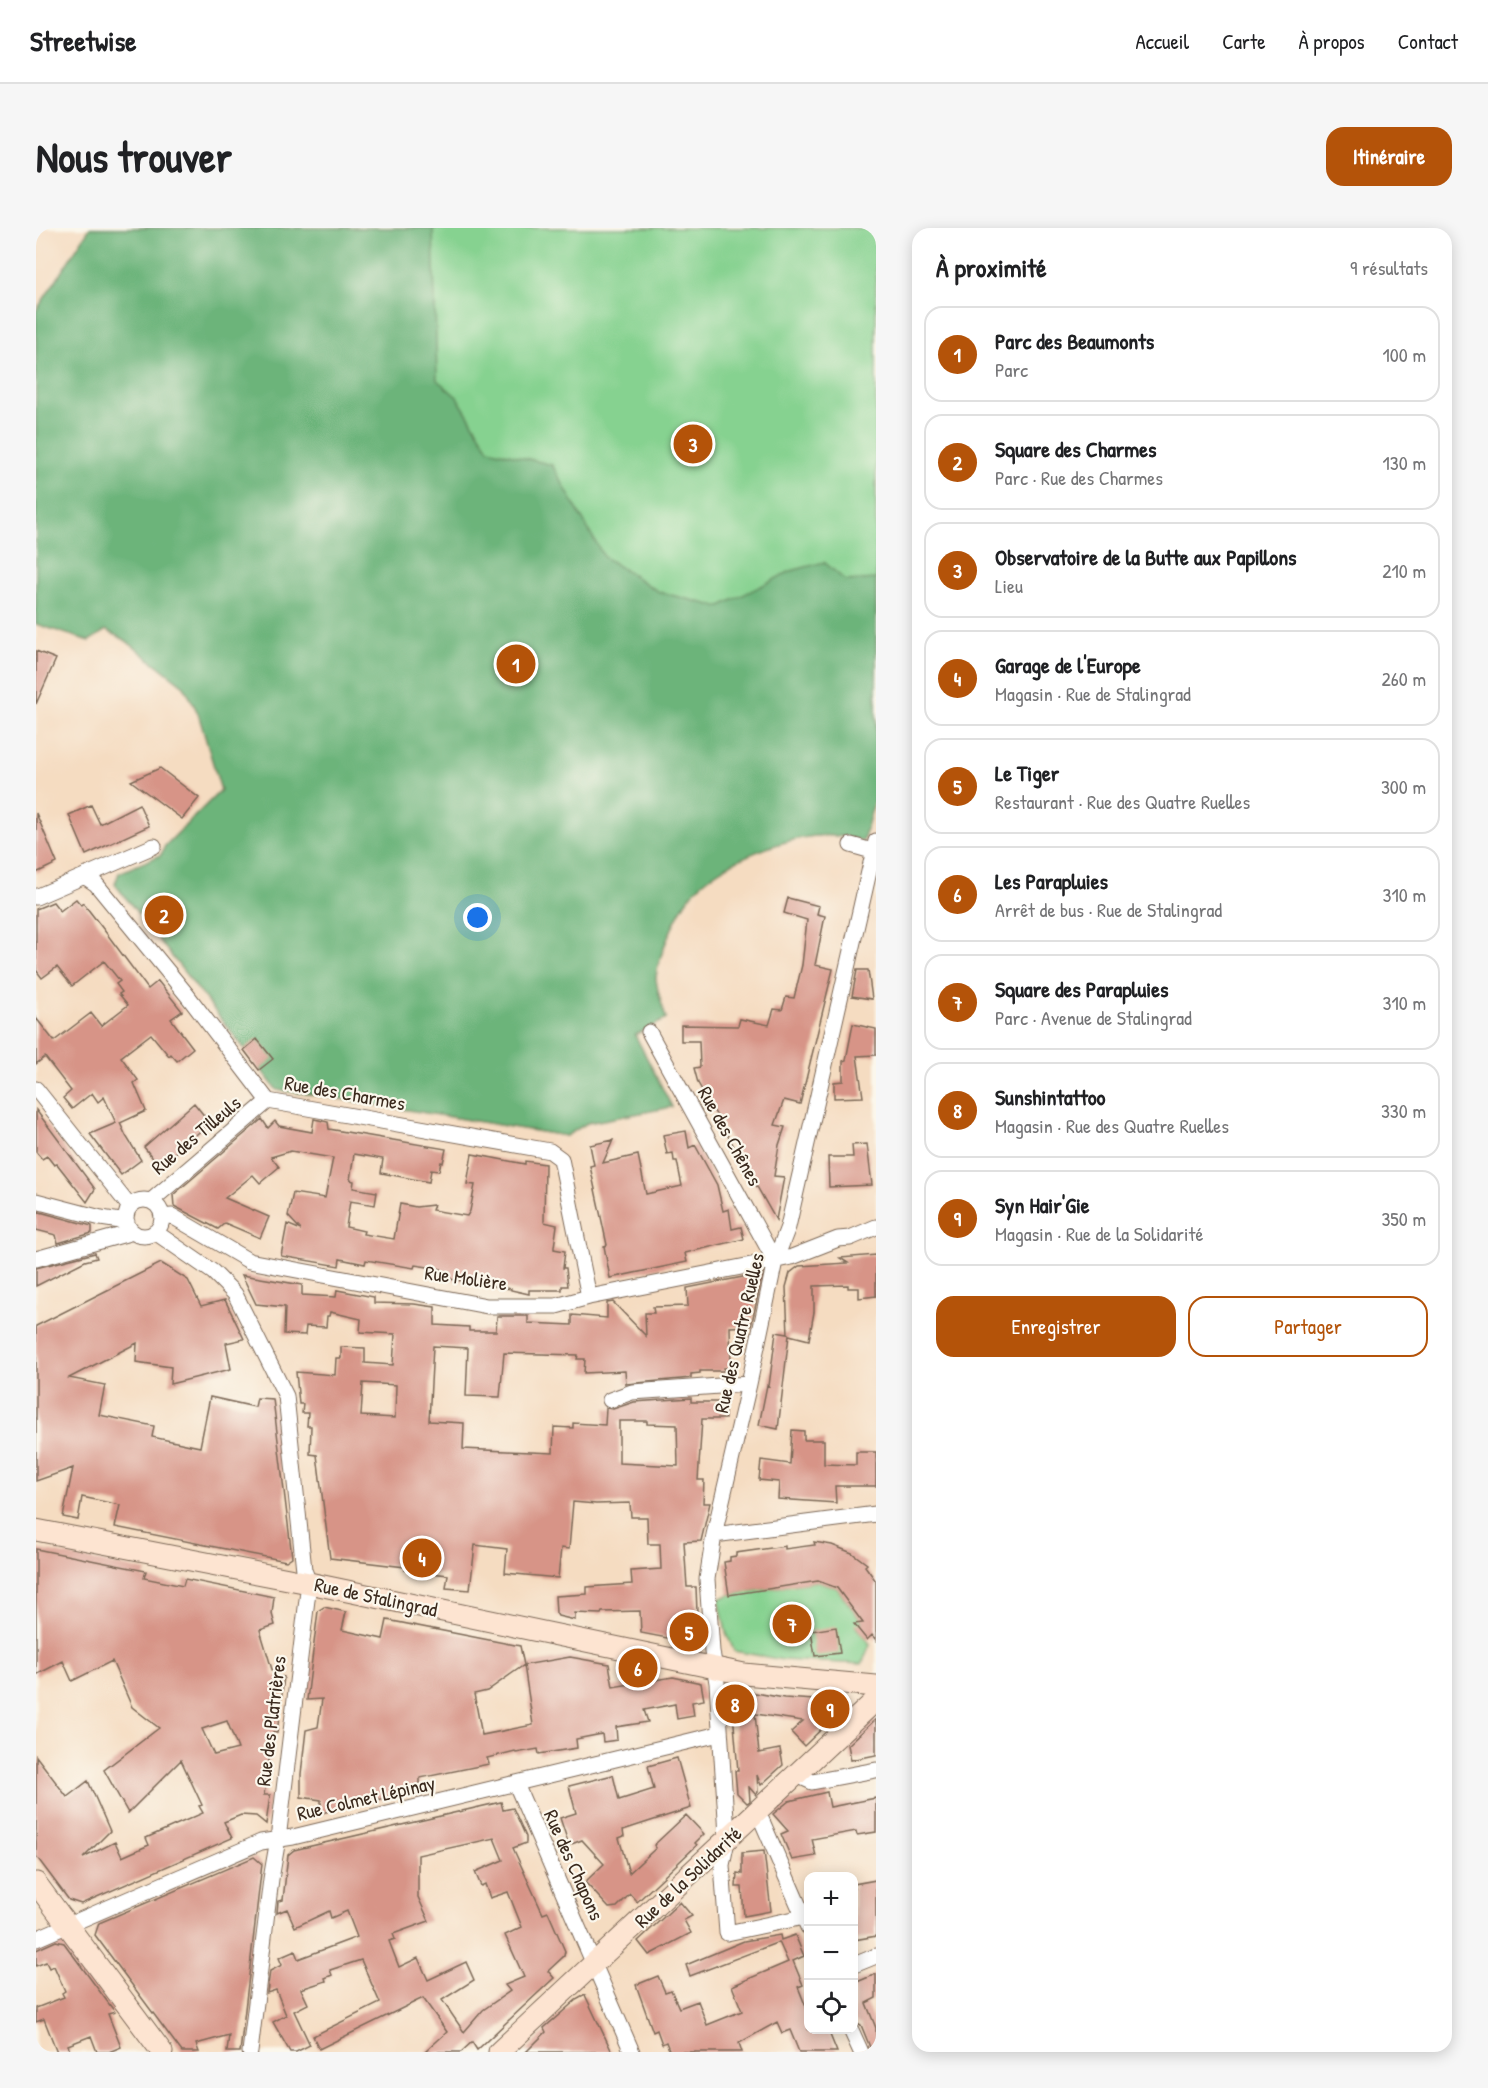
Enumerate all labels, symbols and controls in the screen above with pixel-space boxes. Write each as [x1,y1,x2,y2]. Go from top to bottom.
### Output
text: Streetwise [30,22,136,60]
text: Accueil [1136,27,1189,56]
text: Carte [1222,27,1266,56]
text: À propos [1299,27,1365,56]
text: Contact [1398,27,1458,56]
button: Itinéraire [1326,127,1452,186]
text: Nous trouver [36,128,232,185]
text: À proximité [936,250,1047,285]
text: 9 résultats [1350,254,1428,281]
text: Parc des Beaumonts [995,326,1154,356]
text: 1 [954,341,961,368]
text: 100 m [1383,341,1426,368]
text: Parc [995,356,1028,383]
pin: 3 [674,422,712,466]
text: Square des Charmes [995,434,1156,464]
text: 2 [953,449,962,476]
text: 130 m [1383,449,1426,476]
text: Parc · Rue des Charmes [995,464,1163,491]
text: Observatoire de la Butte aux Papillons [995,542,1297,572]
text: 3 [953,557,962,584]
text: 210 m [1382,557,1426,584]
text: Lieu [995,572,1023,599]
pin: 1 [496,642,536,686]
text: Garage de l'Europe [995,650,1141,680]
text: 4 [954,665,961,692]
text: 260 m [1382,665,1426,692]
text: Magasin · Rue de Stalingrad [995,680,1191,707]
text: Le Tiger [995,758,1059,788]
text: 5 [953,773,962,800]
text: 300 m [1381,773,1426,800]
text: Restaurant · Rue des Quatre Ruelles [995,788,1250,815]
text: Les Parapluies [995,866,1108,896]
text: 6 [954,881,961,908]
text: 310 m [1383,881,1426,908]
pin: 2 [144,892,184,938]
text: Arrêt de bus · Rue de Stalingrad [995,896,1222,923]
your location [463,903,492,932]
text: Square des Parapluies [995,974,1168,1004]
text: 7 [953,989,962,1016]
text: 310 m [1383,989,1426,1016]
text: Parc · Avenue de Stalingrad [995,1004,1192,1031]
street label: Rue des Charmes [283,1069,408,1116]
street label: Rue des Chênes [692,1081,769,1191]
text: Sunshintattoo [995,1082,1105,1112]
street label: Rue des Tilleuls [145,1089,246,1180]
text: 8 [953,1097,962,1124]
text: 330 m [1381,1097,1426,1124]
text: Magasin · Rue des Quatre Ruelles [995,1112,1229,1139]
text: Syn Hair'Gie [995,1190,1090,1220]
text: 9 [954,1205,961,1232]
text: 350 m [1381,1205,1426,1232]
text: Magasin · Rue de la Solidarité [995,1220,1203,1247]
street label: Rue des Quatre Ruelles [707,1250,770,1415]
street label: Rue Molière [423,1258,509,1297]
button: Enregistrer [936,1296,1176,1357]
button: Partager [1188,1296,1428,1357]
pin: 4 [402,1536,442,1580]
street label: Rue de Stalingrad [312,1570,440,1623]
pin: 7 [772,1602,812,1646]
pin: 5 [670,1610,708,1654]
pin: 6 [618,1646,658,1690]
street label: Rue des Platrières [249,1654,292,1788]
pin: 8 [716,1682,754,1726]
pin: 9 [810,1686,850,1732]
street label: Rue Colmet Lépinay [294,1769,438,1827]
street label: Rue des Chapons [538,1805,611,1925]
street label: Rue de la Solidarité [628,1820,747,1933]
map controls [804,1872,858,2034]
button: + [804,1872,858,1926]
button: − [804,1926,858,1980]
button: locate [804,1980,858,2034]

